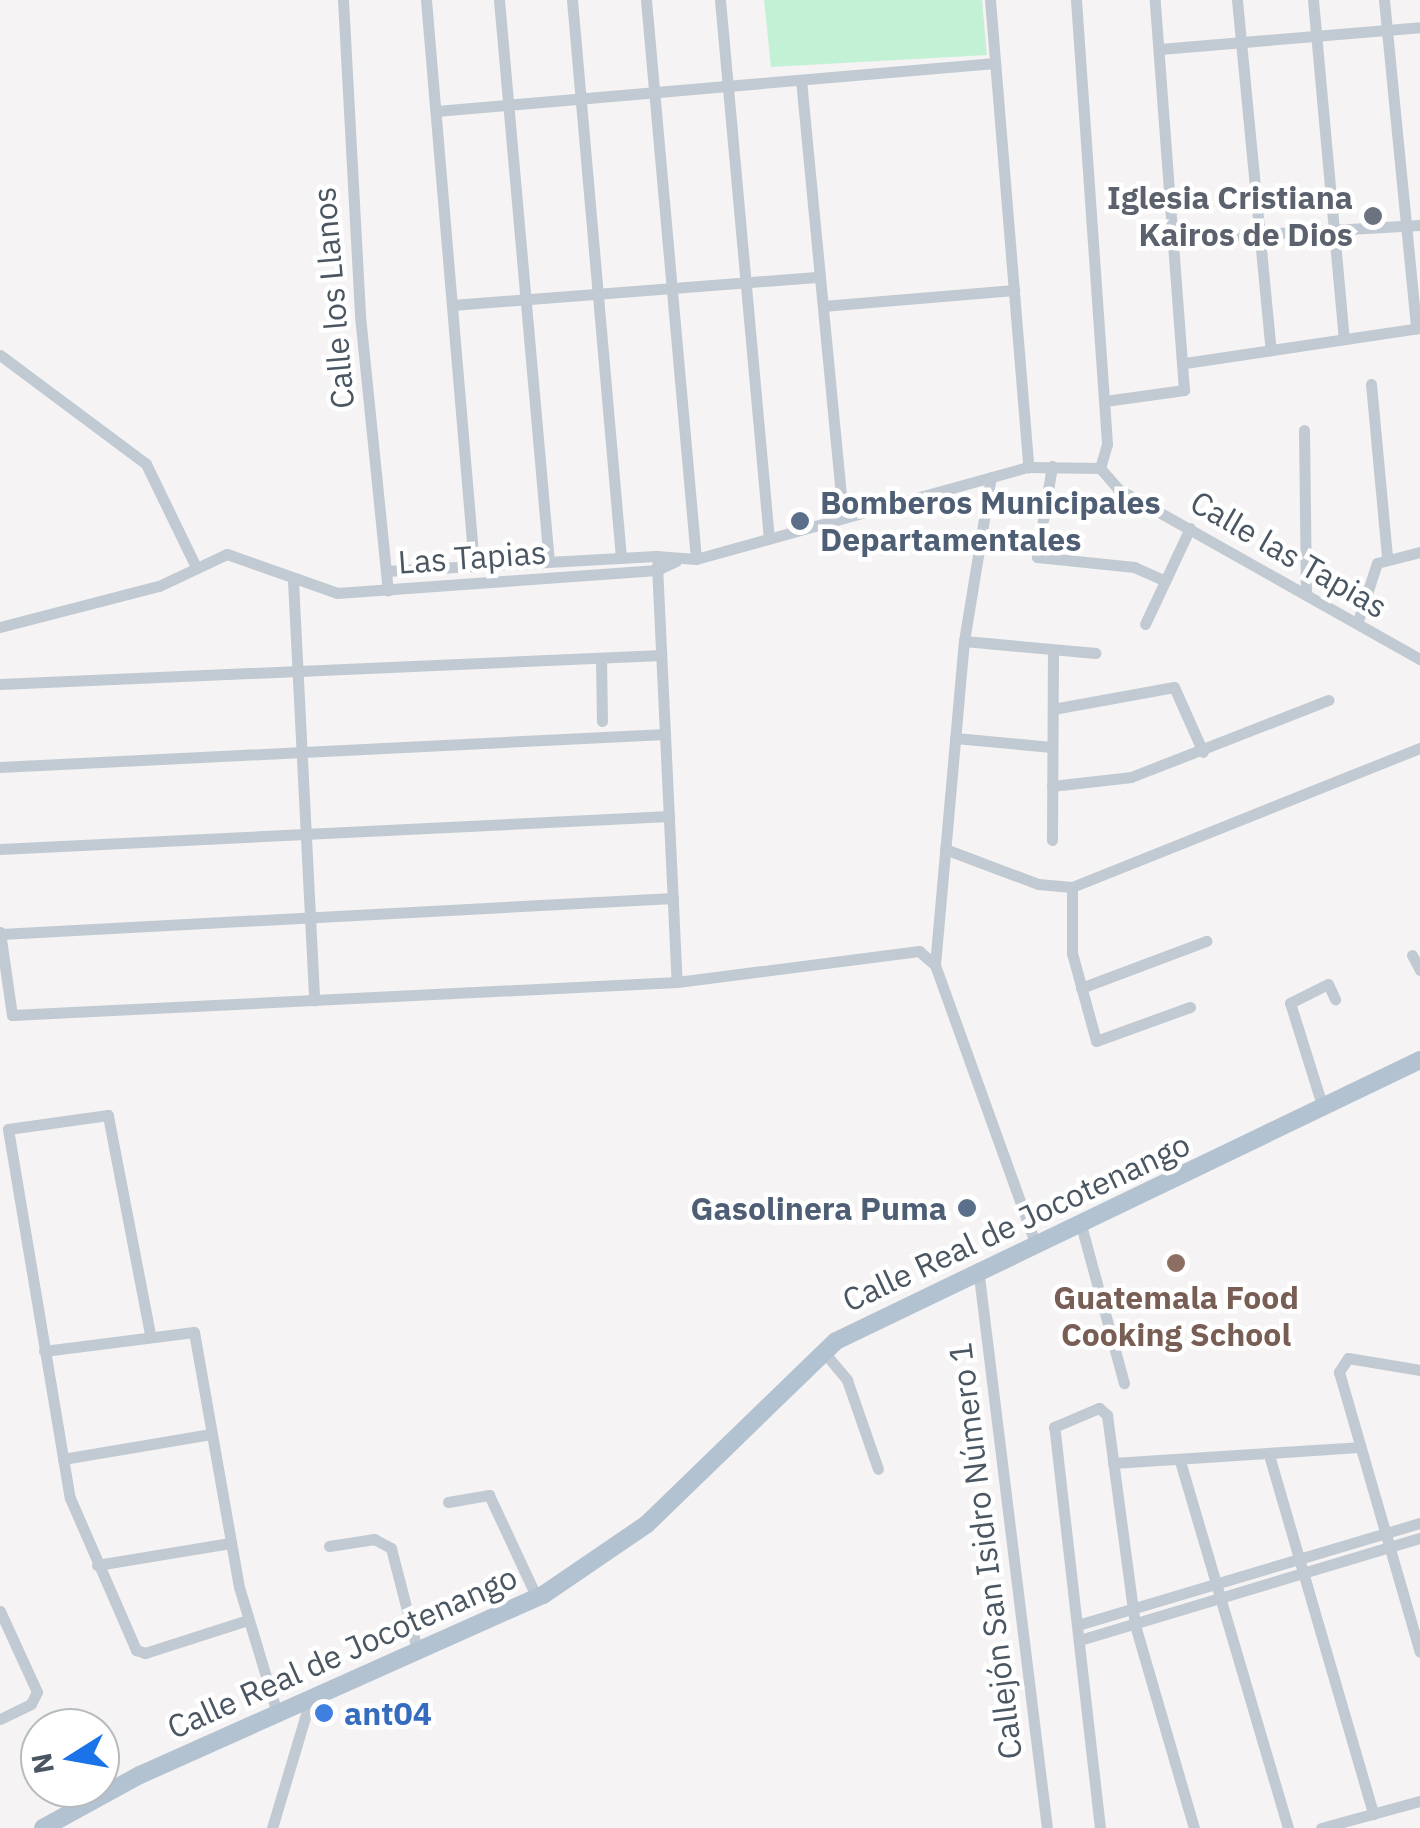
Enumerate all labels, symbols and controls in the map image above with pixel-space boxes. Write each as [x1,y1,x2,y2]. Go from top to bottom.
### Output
place label: Iglesia Cristiana Kairos de Dios [1107,179,1353,254]
street label: Calle los Llanos [304,185,362,411]
marker: Iglesia Cristiana Kairos de Dios [1362,205,1384,227]
street label: Calle las Tapias [1184,482,1394,626]
place label: Bomberos Municipales Departamentales [820,484,1161,559]
marker: Bomberos Municipales Departamentales [789,510,811,532]
street label: Las Tapias [397,533,547,581]
street label: Calle Real de Jocotenango [836,1125,1196,1319]
place label: Gasolinera Puma [691,1189,947,1227]
marker: Gasolinera Puma [956,1197,978,1219]
marker: Guatemala Food Cooking School [1165,1252,1187,1274]
place label: Guatemala Food Cooking School [1053,1279,1299,1354]
street label: Callejón San Isidro Número 1 [940,1341,1030,1761]
street label: Calle Real de Jocotenango [161,1557,523,1747]
place label: ant04 [344,1694,432,1732]
marker: ant04 [313,1702,335,1724]
north arrow [20,1708,120,1808]
text: N [22,1750,62,1777]

